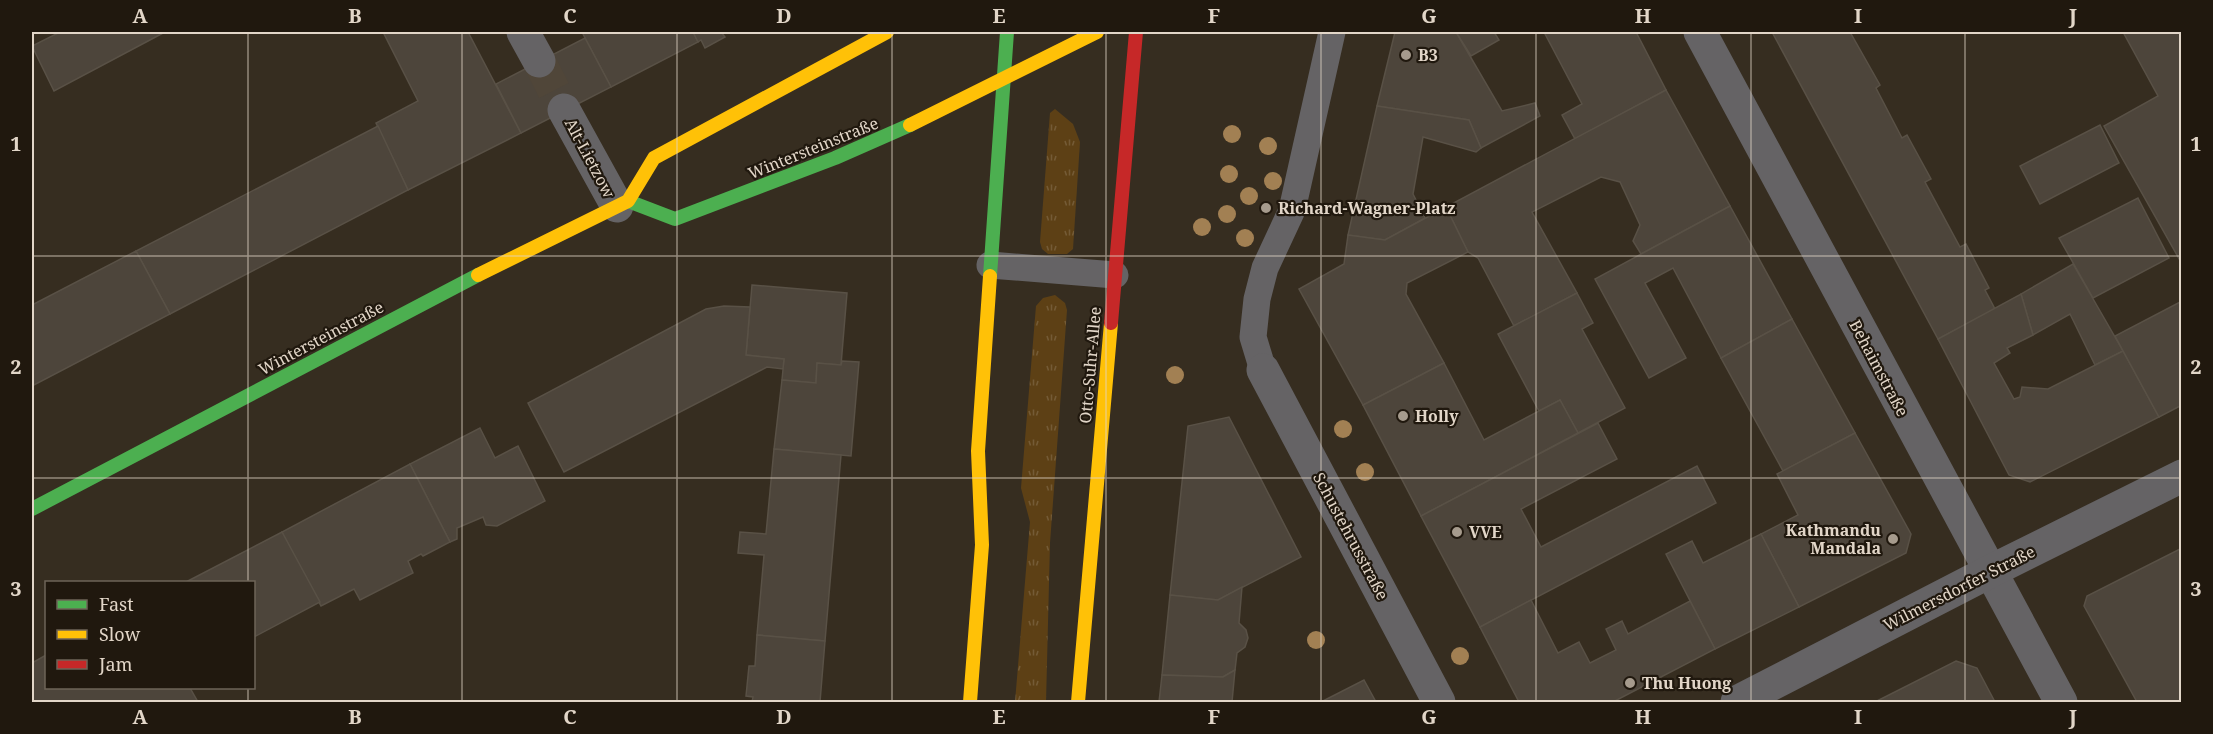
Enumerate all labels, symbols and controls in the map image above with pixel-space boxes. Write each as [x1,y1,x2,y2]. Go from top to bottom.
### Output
text: A [132,2,148,29]
text: B [348,2,362,29]
text: C [563,2,577,29]
text: D [776,2,792,29]
text: E [992,2,1006,29]
text: F [1208,2,1220,29]
text: G [1421,2,1437,29]
text: H [1635,2,1651,29]
text: I [1854,2,1862,29]
text: J [2068,2,2077,29]
place label: B3 [1418,44,1438,66]
marker: B3 [1399,48,1413,62]
street label: Wintersteinstraße [745,112,881,184]
street label: Alt-Lietzow [560,114,620,202]
text: 1 [10,130,22,157]
text: 1 [2190,130,2202,157]
place label: Richard-Wagner-Platz [1278,197,1456,219]
marker: Richard-Wagner-Platz [1259,201,1273,215]
street label: Wintersteinstraße [255,296,387,380]
street label: Otto-Suhr-Allee [1074,306,1106,424]
street label: Behaimstraße [1844,316,1914,420]
text: 2 [10,353,22,380]
text: 2 [2190,353,2202,380]
place label: Holly [1415,405,1459,427]
marker: Holly [1396,409,1410,423]
street label: Schustehrusstraße [1308,468,1394,604]
place label: Kathmandu Mandala [1785,519,1881,559]
place label: VVE [1469,521,1502,543]
marker: VVE [1450,525,1464,539]
marker: Kathmandu Mandala [1886,532,1900,546]
street label: Wilmersdorfer Straße [1879,540,2039,636]
text: 3 [10,575,22,602]
text: 3 [2190,575,2202,602]
legend [45,581,255,689]
text: Fast [99,592,134,616]
text: Slow [99,622,141,646]
text: Jam [98,652,133,676]
place label: Thu Huong [1642,672,1731,694]
marker: Thu Huong [1623,676,1637,690]
text: A [132,703,148,730]
text: B [348,703,362,730]
text: C [563,703,577,730]
text: D [776,703,792,730]
text: E [992,703,1006,730]
text: F [1208,703,1220,730]
text: G [1421,703,1437,730]
text: H [1635,703,1651,730]
text: I [1854,703,1862,730]
text: J [2068,703,2077,730]

